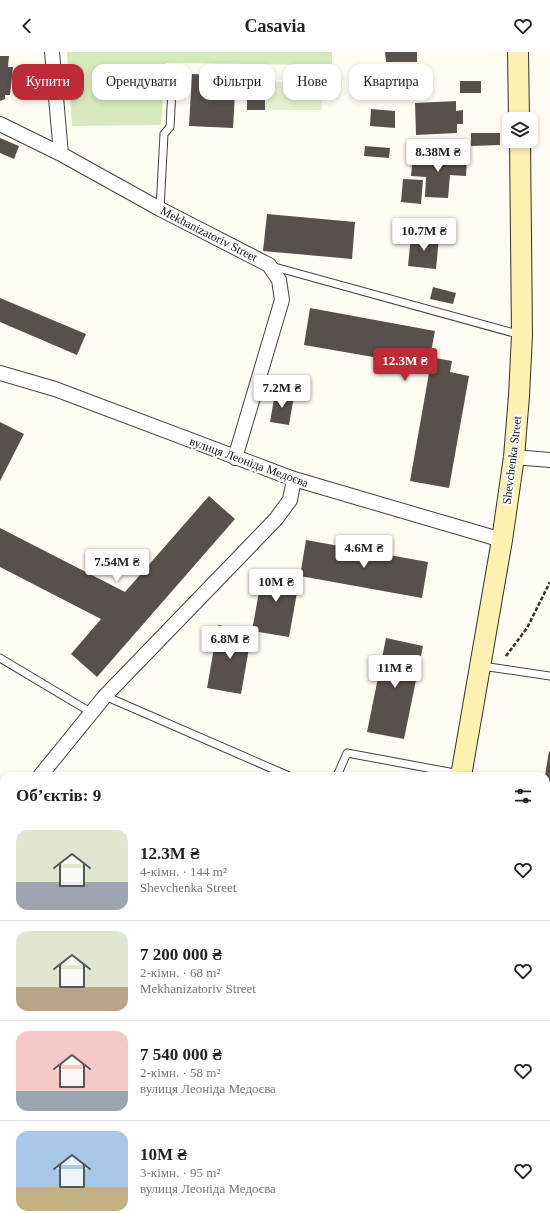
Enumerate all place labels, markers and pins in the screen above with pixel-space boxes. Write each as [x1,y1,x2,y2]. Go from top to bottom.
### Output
pin: 8.38M ₴ [401,139,475,173]
pin: 10.7M ₴ [387,218,461,252]
pin: 12.3M ₴ [368,348,442,382]
pin: 7.2M ₴ [249,375,315,409]
pin: 4.6M ₴ [331,535,397,569]
pin: 7.54M ₴ [80,549,154,583]
pin: 10M ₴ [248,569,304,603]
pin: 6.8M ₴ [197,626,263,660]
pin: 11M ₴ [367,655,423,689]

